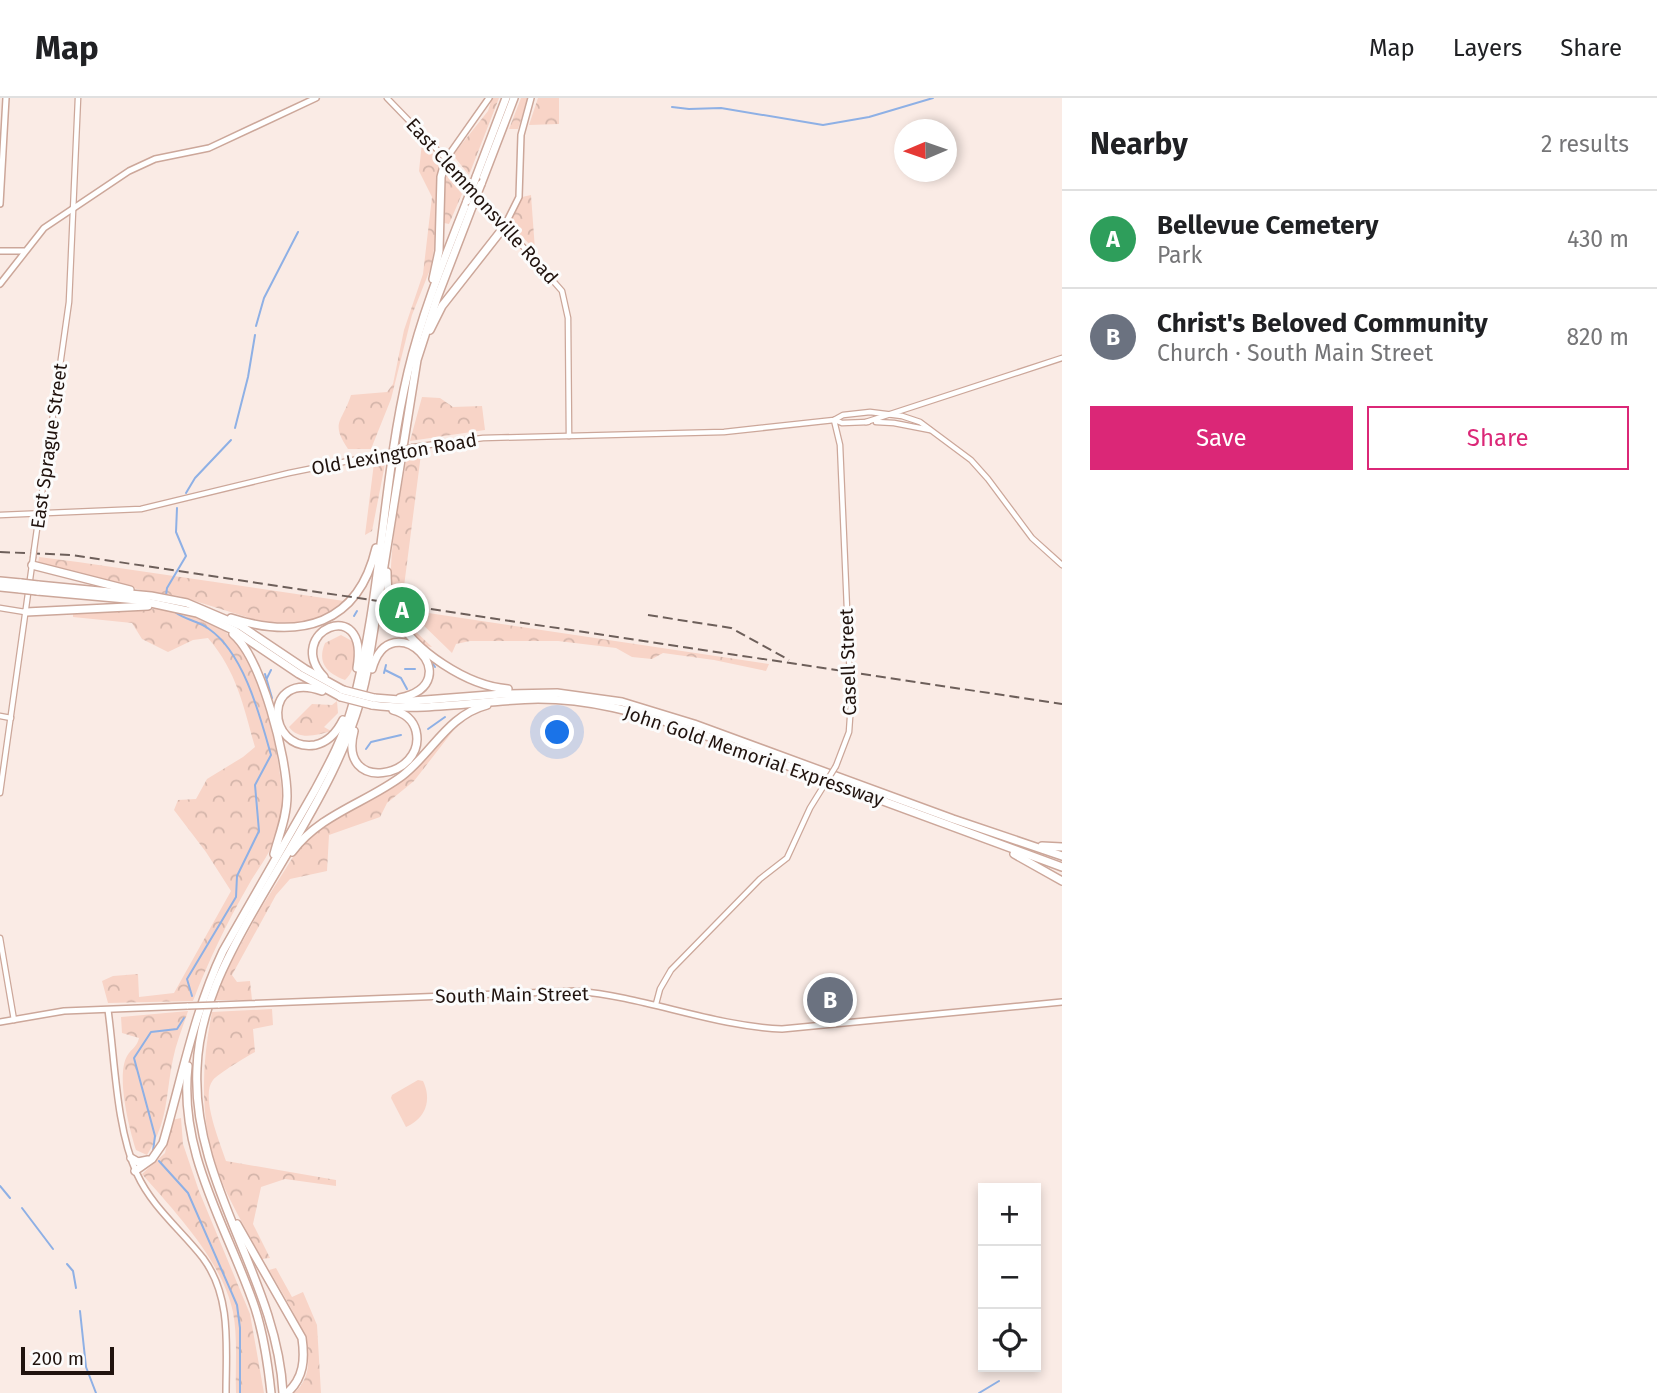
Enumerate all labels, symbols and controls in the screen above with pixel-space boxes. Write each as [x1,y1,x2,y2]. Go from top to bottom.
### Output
text: Map [35,28,99,68]
text: Map [1369,34,1415,62]
text: Layers [1453,34,1522,62]
text: Share [1560,34,1622,62]
street label: East Clemmonsville Road [401,113,563,289]
north arrow [894,119,957,182]
text: Nearby [1090,126,1188,162]
text: 2 results [1541,130,1629,158]
text: Bellevue Cemetery [1157,210,1379,241]
text: A [1106,225,1120,253]
text: 430 m [1567,225,1629,253]
text: Park [1157,241,1202,269]
text: Christ's Beloved Community [1157,308,1488,339]
text: B [1106,323,1120,351]
text: 820 m [1567,323,1629,351]
text: Church · South Main Street [1157,339,1433,367]
street label: East Sprague Street [26,362,72,530]
button: Save [1090,406,1353,470]
button: Share [1367,406,1629,470]
street label: Old Lexington Road [310,428,478,480]
pin: A [379,584,425,636]
street label: Casell Street [835,608,861,716]
street label: John Gold Memorial Expressway [621,701,887,812]
your location [540,715,574,749]
pin: B [807,974,853,1026]
street label: South Main Street [435,982,589,1008]
map controls [978,1183,1041,1372]
button: + [978,1183,1041,1246]
button: − [978,1246,1041,1309]
button: locate [978,1309,1041,1372]
scale bar [21,1344,114,1376]
text: 200 m [32,1347,84,1370]

